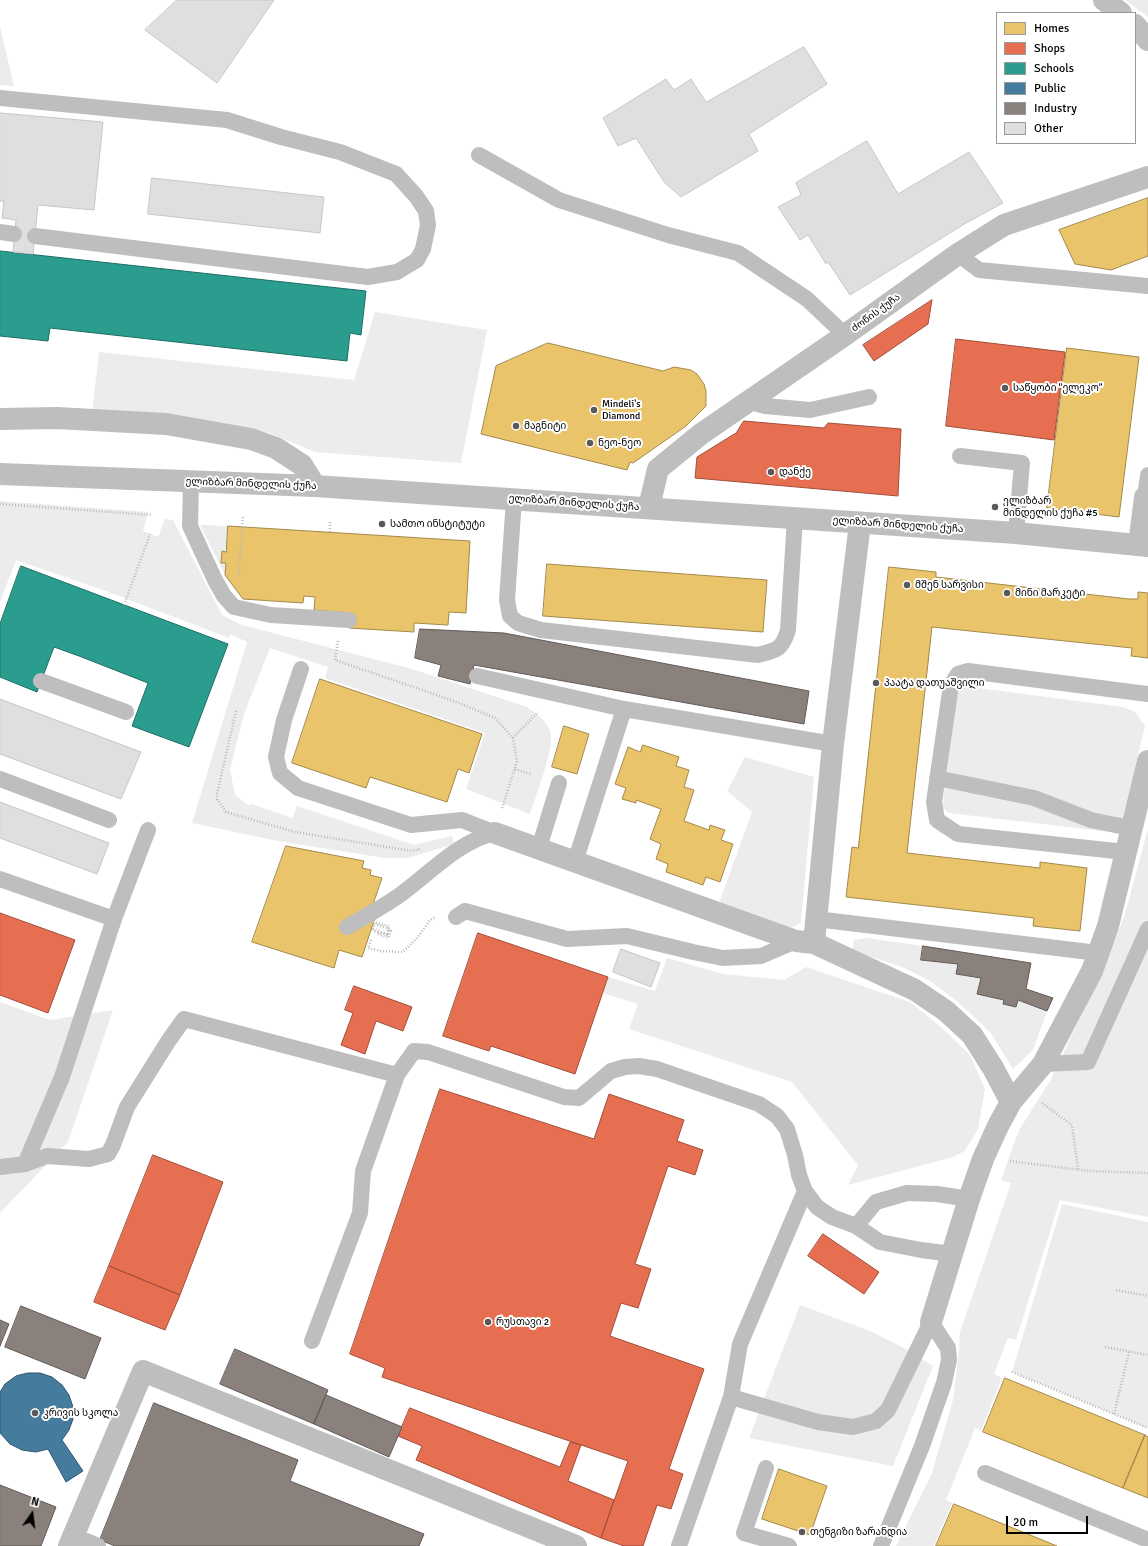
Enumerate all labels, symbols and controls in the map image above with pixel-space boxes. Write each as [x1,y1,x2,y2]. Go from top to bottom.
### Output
legend [996,12,1136,144]
text: Homes [1034,21,1069,36]
text: Shops [1034,41,1065,56]
text: Schools [1034,61,1074,76]
text: Public [1034,81,1066,96]
text: Industry [1034,101,1077,116]
text: Other [1034,121,1063,136]
street label: ძოწის ქუჩა [849,291,903,335]
place label: საწყობი "ელეკო" [1013,382,1103,394]
marker: საწყობი "ელეკო" [1000,383,1010,393]
place label: Mindeli's Diamond [602,398,641,422]
marker: Mindeli's Diamond [589,405,599,415]
place label: მაგნიტი [524,420,566,432]
marker: მაგნიტი [511,421,521,431]
place label: ნეო-ნეო [598,437,641,449]
marker: ნეო-ნეო [585,438,595,448]
place label: დანქე [779,466,811,478]
marker: დანქე [766,467,776,477]
street label: ელიზბარ მინდელის ქუჩა [185,476,317,492]
street label: ელიზბარ მინდელის ქუჩა [508,492,640,514]
place label: ელიზბარ მინდელის ქუჩა #5 [1003,495,1098,518]
marker: ელიზბარ მინდელის ქუჩა #5 [990,502,1000,512]
street label: ელიზბარ მინდელის ქუჩა [832,514,964,536]
place label: სამთო ინსტიტუტი [390,518,485,530]
marker: სამთო ინსტიტუტი [377,519,387,529]
place label: მშენ სარვისი [915,579,984,591]
marker: მშენ სარვისი [902,580,912,590]
place label: მინი მარკეტი [1015,587,1085,599]
marker: მინი მარკეტი [1002,588,1012,598]
place label: პაატა დათუაშვილი [884,677,984,689]
marker: პაატა დათუაშვილი [871,678,881,688]
place label: რუსთავი 2 [496,1316,549,1328]
marker: რუსთავი 2 [483,1317,493,1327]
place label: კრივის სკოლა [43,1407,118,1419]
marker: კრივის სკოლა [30,1408,40,1418]
north arrow [12,1494,52,1534]
text: N [30,1495,40,1509]
scale bar [1008,1508,1090,1534]
text: 20 m [1013,1515,1038,1530]
place label: თენგიზი ზარანდია [810,1526,907,1538]
marker: თენგიზი ზარანდია [797,1527,807,1537]

